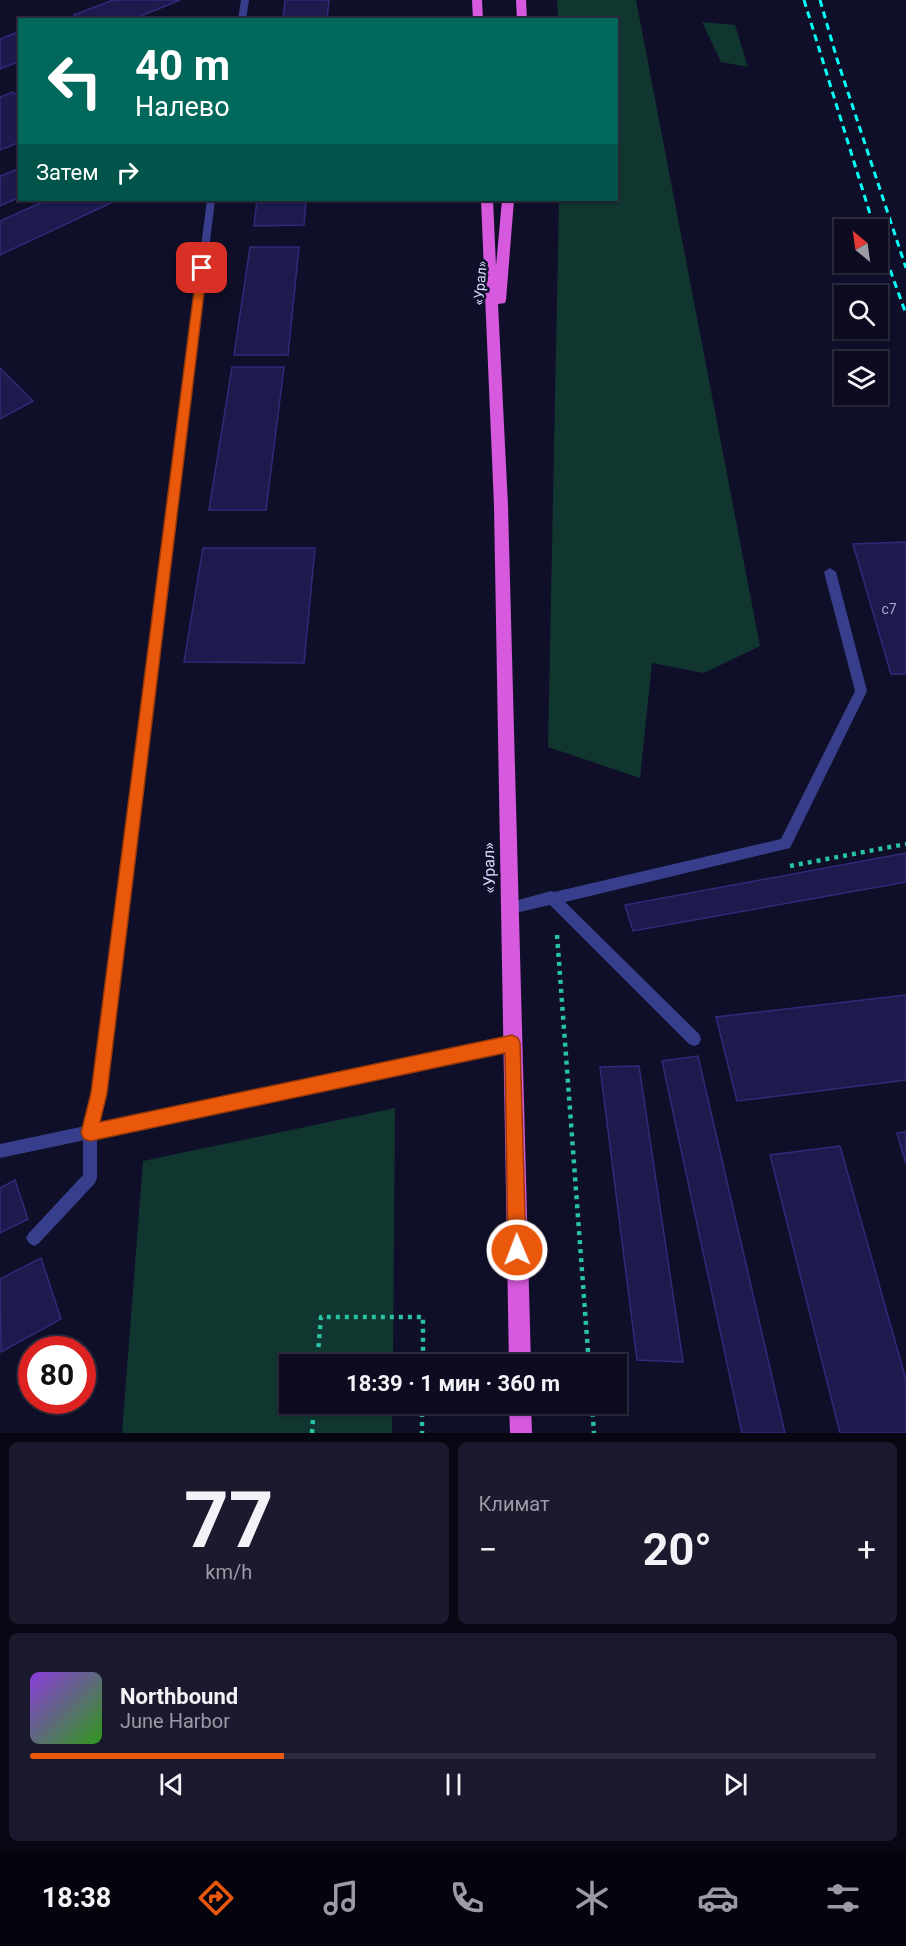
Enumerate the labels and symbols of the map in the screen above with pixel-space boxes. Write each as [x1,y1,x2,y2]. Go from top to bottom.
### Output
north arrow [834,219,888,273]
pin [176,242,227,293]
street label: «Урал» [470,260,490,306]
house number: с7 [881,601,897,617]
street label: «Урал» [479,842,499,894]
position arrow [485,1218,549,1282]
speed limit sign: 80 [18,1336,96,1414]

